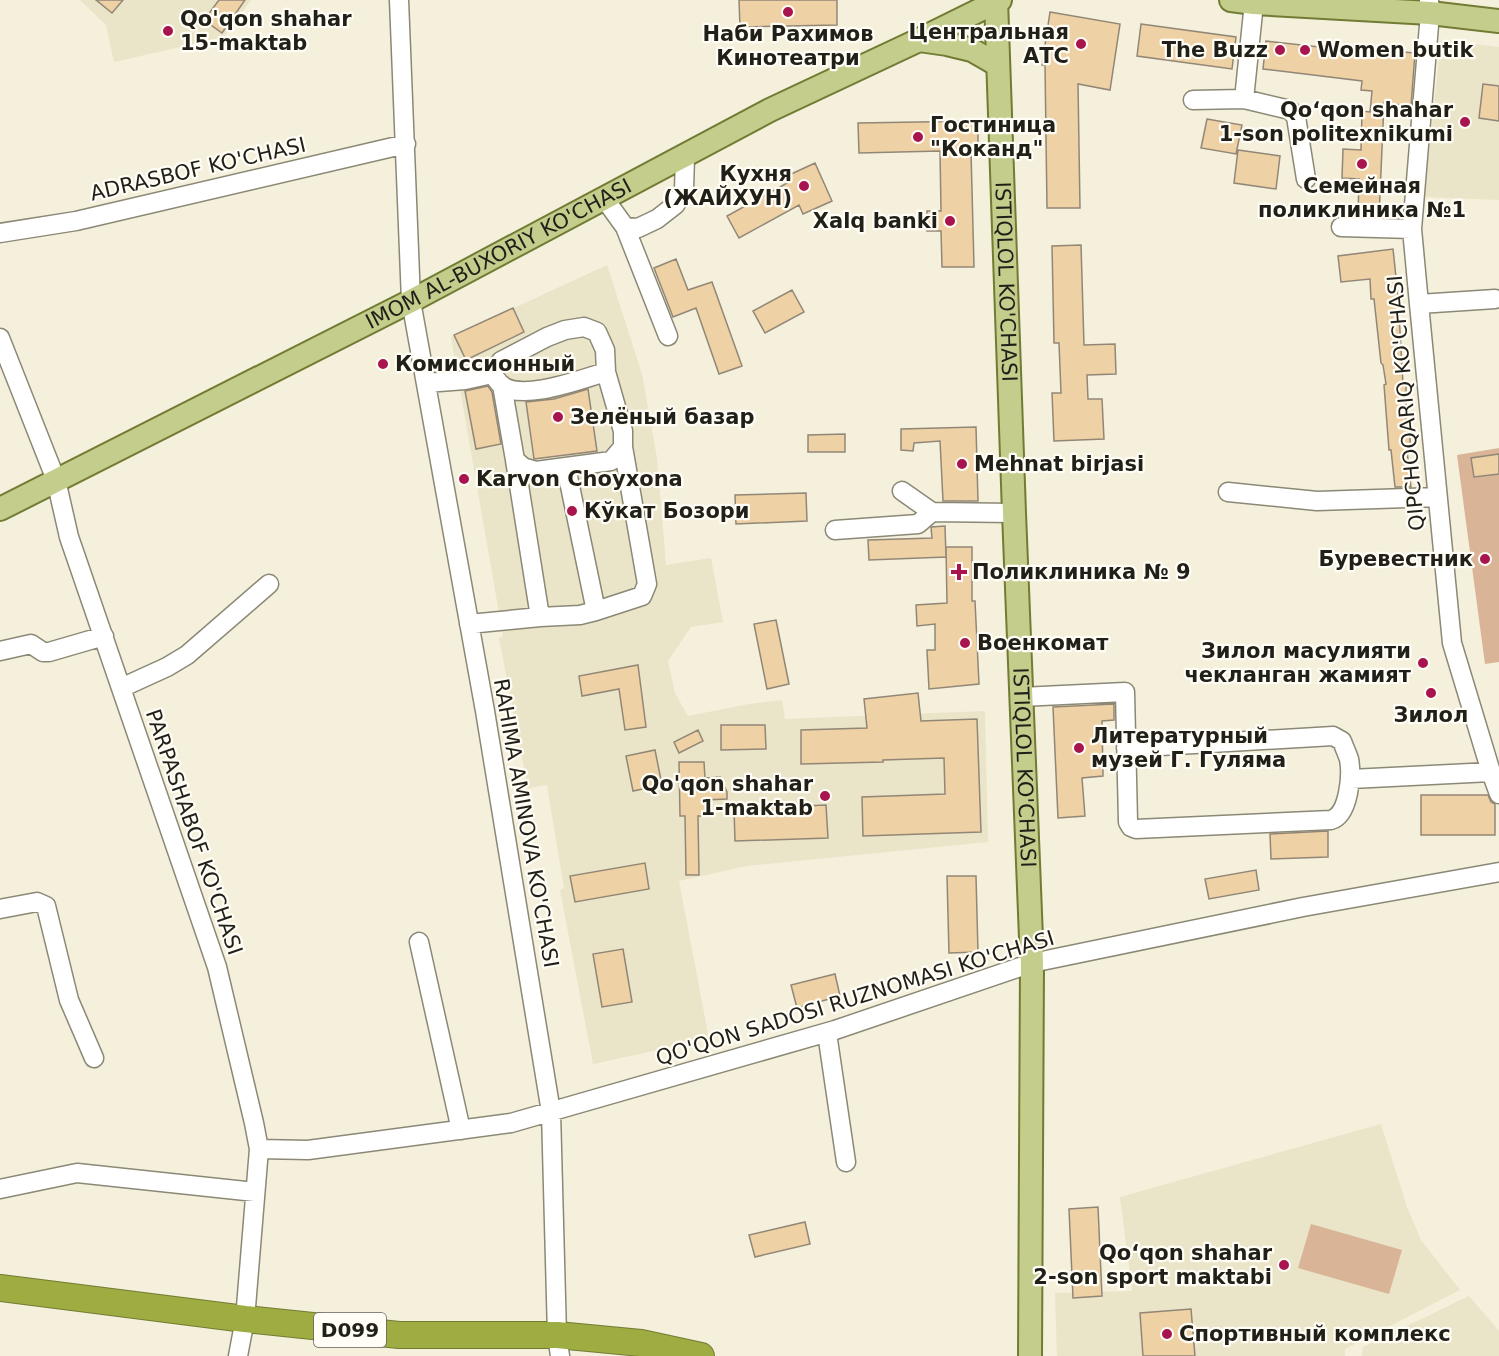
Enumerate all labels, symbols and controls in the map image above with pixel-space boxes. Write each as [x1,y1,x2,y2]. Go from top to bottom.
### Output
marker: Наби Рахимов Кинотеатри [781,5,795,19]
place label: Qo'qon shahar 15-maktab [180,7,352,55]
place label: Центральная АТС [909,20,1069,68]
place label: Наби Рахимов Кинотеатри [702,22,874,70]
marker: Qo'qon shahar 15-maktab [161,24,175,38]
marker: Центральная АТС [1074,37,1088,51]
place label: The Buzz [1162,38,1268,62]
place label: Women butik [1317,38,1474,62]
marker: The Buzz [1273,43,1287,57]
marker: Women butik [1298,43,1312,57]
place label: Qoʻqon shahar 1-son politexnikumi [1219,98,1454,146]
place label: Гостиница "Коканд" [930,113,1056,161]
marker: Qoʻqon shahar 1-son politexnikumi [1458,115,1472,129]
marker: Гостиница "Коканд" [911,130,925,144]
street label: ADRASBOF KO'CHASI [88,132,308,206]
marker: Семейная поликлиника №1 [1355,157,1369,171]
place label: Кухня (ЖАЙХУН) [663,162,792,210]
street label: IMOM AL-BUXORIY KO'CHASI [362,174,636,334]
place label: Семейная поликлиника №1 [1258,174,1466,222]
marker: Кухня (ЖАЙХУН) [797,179,811,193]
street label: ISTIQLOL KO'CHASI [990,181,1021,382]
place label: Xalq banki [813,209,938,233]
marker: Xalq banki [943,214,957,228]
street label: QIPCHOQARIQ KO'CHASI [1383,274,1429,532]
place label: Комиссионный [395,352,575,376]
marker: Комиссионный [376,357,390,371]
place label: Зелёный базар [570,405,755,429]
marker: Зелёный базар [551,410,565,424]
place label: Mehnat birjasi [974,452,1144,476]
marker: Mehnat birjasi [955,457,969,471]
place label: Karvon Choyxona [476,467,683,491]
marker: Karvon Choyxona [457,472,471,486]
place label: Кўкат Бозори [584,499,750,523]
marker: Кўкат Бозори [565,504,579,518]
place label: Буревестник [1318,547,1473,571]
marker: Буревестник [1478,552,1492,566]
place label: Поликлиника № 9 [972,560,1191,584]
marker: Поликлиника № 9 [950,563,968,581]
place label: Военкомат [977,631,1109,655]
marker: Военкомат [958,636,972,650]
place label: Зилол масулияти чекланган жамият [1184,639,1412,687]
marker: Зилол масулияти чекланган жамият [1416,656,1430,670]
street label: ISTIQLOL KO'CHASI [1008,667,1040,868]
street label: RAHIMA AMINOVA KO'CHASI [489,677,563,969]
marker: Зилол [1424,686,1438,700]
place label: Зилол [1394,703,1468,727]
street label: PARPASHABOF KO'CHASI [141,706,247,958]
place label: Литературный музей Г. Гуляма [1091,724,1286,772]
marker: Литературный музей Г. Гуляма [1072,741,1086,755]
place label: Qo'qon shahar 1-maktab [641,772,814,820]
marker: Qo'qon shahar 1-maktab [818,789,832,803]
street label: QO'QON SADOSI RUZNOMASI KO'CHASI [653,926,1057,1070]
place label: Qo‘qon shahar 2-son sport maktabi [1033,1241,1273,1289]
marker: Qo‘qon shahar 2-son sport maktabi [1277,1258,1291,1272]
road number: D099 [314,1313,386,1347]
place label: Спортивный комплекс [1179,1322,1451,1346]
marker: Спортивный комплекс [1160,1327,1174,1341]

